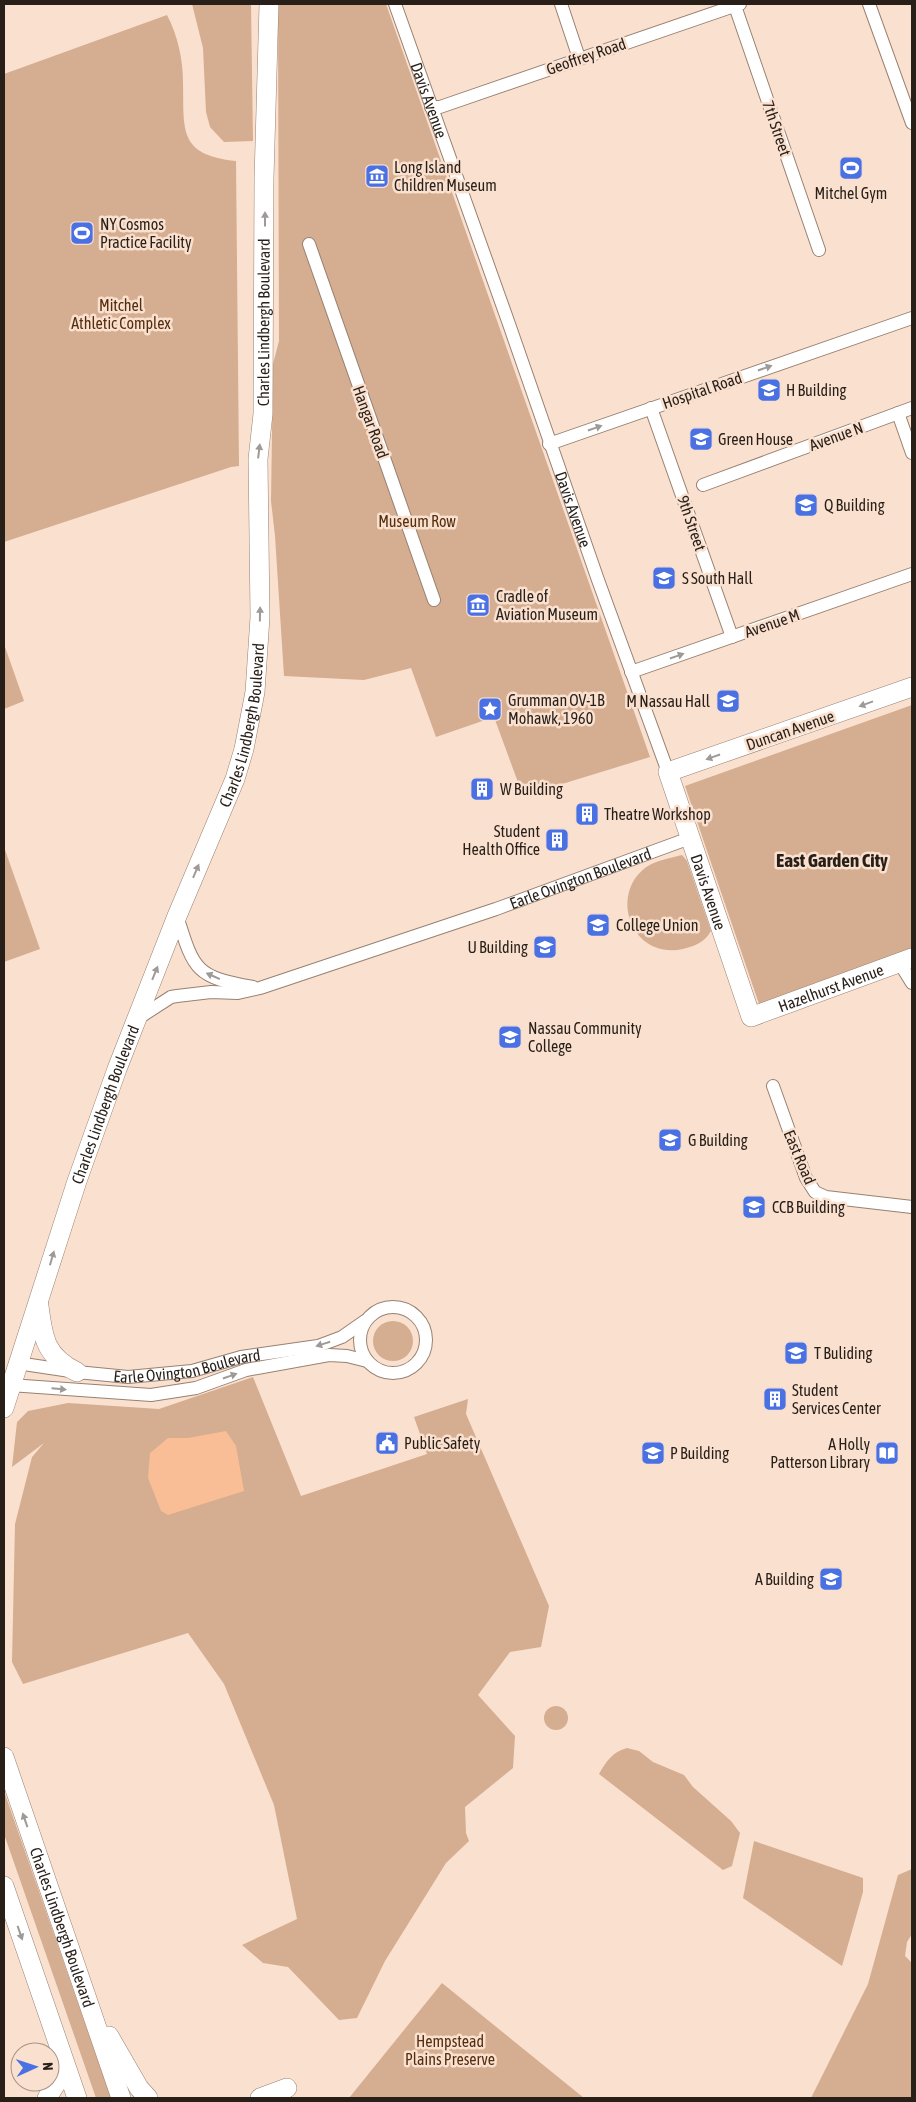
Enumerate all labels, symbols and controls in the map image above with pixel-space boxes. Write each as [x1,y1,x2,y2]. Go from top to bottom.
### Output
street label: Geoffrey Road [544,34,629,79]
street label: Davis Avenue [408,60,451,140]
street label: 7th Street [759,98,795,158]
sports icon: Mitchel Gym [838,155,864,181]
place label: Long Island Children Museum [394,158,497,194]
museum icon: Long Island Children Museum [364,163,390,189]
place label: Mitchel Gym [815,184,887,203]
one-way arrow [260,211,268,227]
place label: NY Cosmos Practice Facility [100,215,192,252]
sports icon: NY Cosmos Practice Facility [69,220,95,246]
street label: Charles Lindbergh Boulevard [254,238,273,406]
park label: Mitchel Athletic Complex [71,296,171,333]
one-way arrow [758,364,773,372]
street label: Hospital Road [660,368,744,413]
school or university icon: H Building [756,377,782,403]
place label: H Building [786,381,847,400]
street label: Hangar Road [349,383,392,461]
street label: Avenue N [807,418,865,454]
one-way arrow [588,424,603,431]
school or university icon: Green House [688,426,714,452]
place label: Green House [718,430,793,448]
one-way arrow [255,443,263,459]
street label: Davis Avenue [552,469,595,550]
school or university icon: Q Building [793,492,819,518]
street label: 9th Street [674,493,710,553]
place label: Q Building [824,496,885,515]
park label: Museum Row [378,512,456,530]
school or university icon: S South Hall [651,565,677,591]
place label: S South Hall [682,569,753,587]
place label: Cradle of Aviation Museum [496,587,598,623]
museum icon: Cradle of Aviation Museum [465,592,491,618]
one-way arrow [256,605,264,621]
street label: Avenue M [742,605,802,641]
street label: Charles Lindbergh Boulevard [215,642,267,810]
one-way arrow [670,652,685,659]
school or university icon: M Nassau Hall [715,688,741,714]
place label: Grumman OV-1B Mohawk, 1960 [508,691,605,727]
place label: M Nassau Hall [626,692,711,710]
place icon: Grumman OV-1B Mohawk, 1960 [477,696,503,722]
one-way arrow [859,701,874,708]
street label: Duncan Avenue [744,707,836,753]
one-way arrow [705,753,720,761]
building icon: W Building [469,776,495,802]
place label: W Building [500,780,563,799]
building icon: Theatre Workshop [574,801,600,827]
place label: Theatre Workshop [604,805,711,824]
place label: Student Health Office [462,822,540,858]
building icon: Student Health Office [544,827,570,853]
street label: Earle Ovington Boulevard [507,844,653,912]
district label: East Garden City [776,849,888,871]
street label: Davis Avenue [687,852,730,932]
one-way arrow [193,864,201,878]
school or university icon: College Union [585,912,611,938]
place label: College Union [616,916,698,935]
school or university icon: U Building [532,934,558,960]
place label: U Building [467,938,528,957]
street label: Hazelhurst Avenue [776,960,886,1015]
one-way arrow [152,966,159,981]
one-way arrow [206,972,220,980]
place label: Nassau Community College [528,1019,642,1056]
street label: Charles Lindbergh Boulevard [68,1022,142,1186]
school or university icon: Nassau Community College [497,1024,523,1050]
school or university icon: G Building [657,1127,683,1153]
street label: East Road [781,1127,819,1187]
place label: G Building [688,1131,748,1150]
school or university icon: CCB Building [741,1194,767,1220]
place label: CCB Building [772,1198,845,1217]
one-way arrow [49,1250,57,1265]
one-way arrow [315,1340,330,1348]
school or university icon: T Buliding [783,1340,809,1366]
place label: T Buliding [814,1344,872,1363]
street label: Earle Ovington Boulevard [113,1345,261,1386]
one-way arrow [223,1372,238,1380]
place label: Student Services Center [792,1381,881,1417]
one-way arrow [51,1385,67,1393]
building icon: Student Services Center [762,1386,788,1412]
public building icon: Public Safety [374,1430,400,1456]
place label: Public Safety [404,1434,481,1453]
place label: A Holly Patterson Library [770,1435,870,1472]
school or university icon: P Building [640,1440,666,1466]
library icon: A Holly Patterson Library [874,1440,900,1466]
place label: P Building [670,1444,729,1463]
school or university icon: A Building [818,1566,844,1592]
place label: A Building [755,1570,814,1589]
one-way arrow [21,1813,29,1828]
street label: Charles Lindbergh Boulevard [27,1845,98,2010]
one-way arrow [16,1925,24,1940]
park label: Hempstead Plains Preserve [405,2032,495,2068]
north arrow [10,2042,60,2092]
text: N [40,2062,56,2071]

